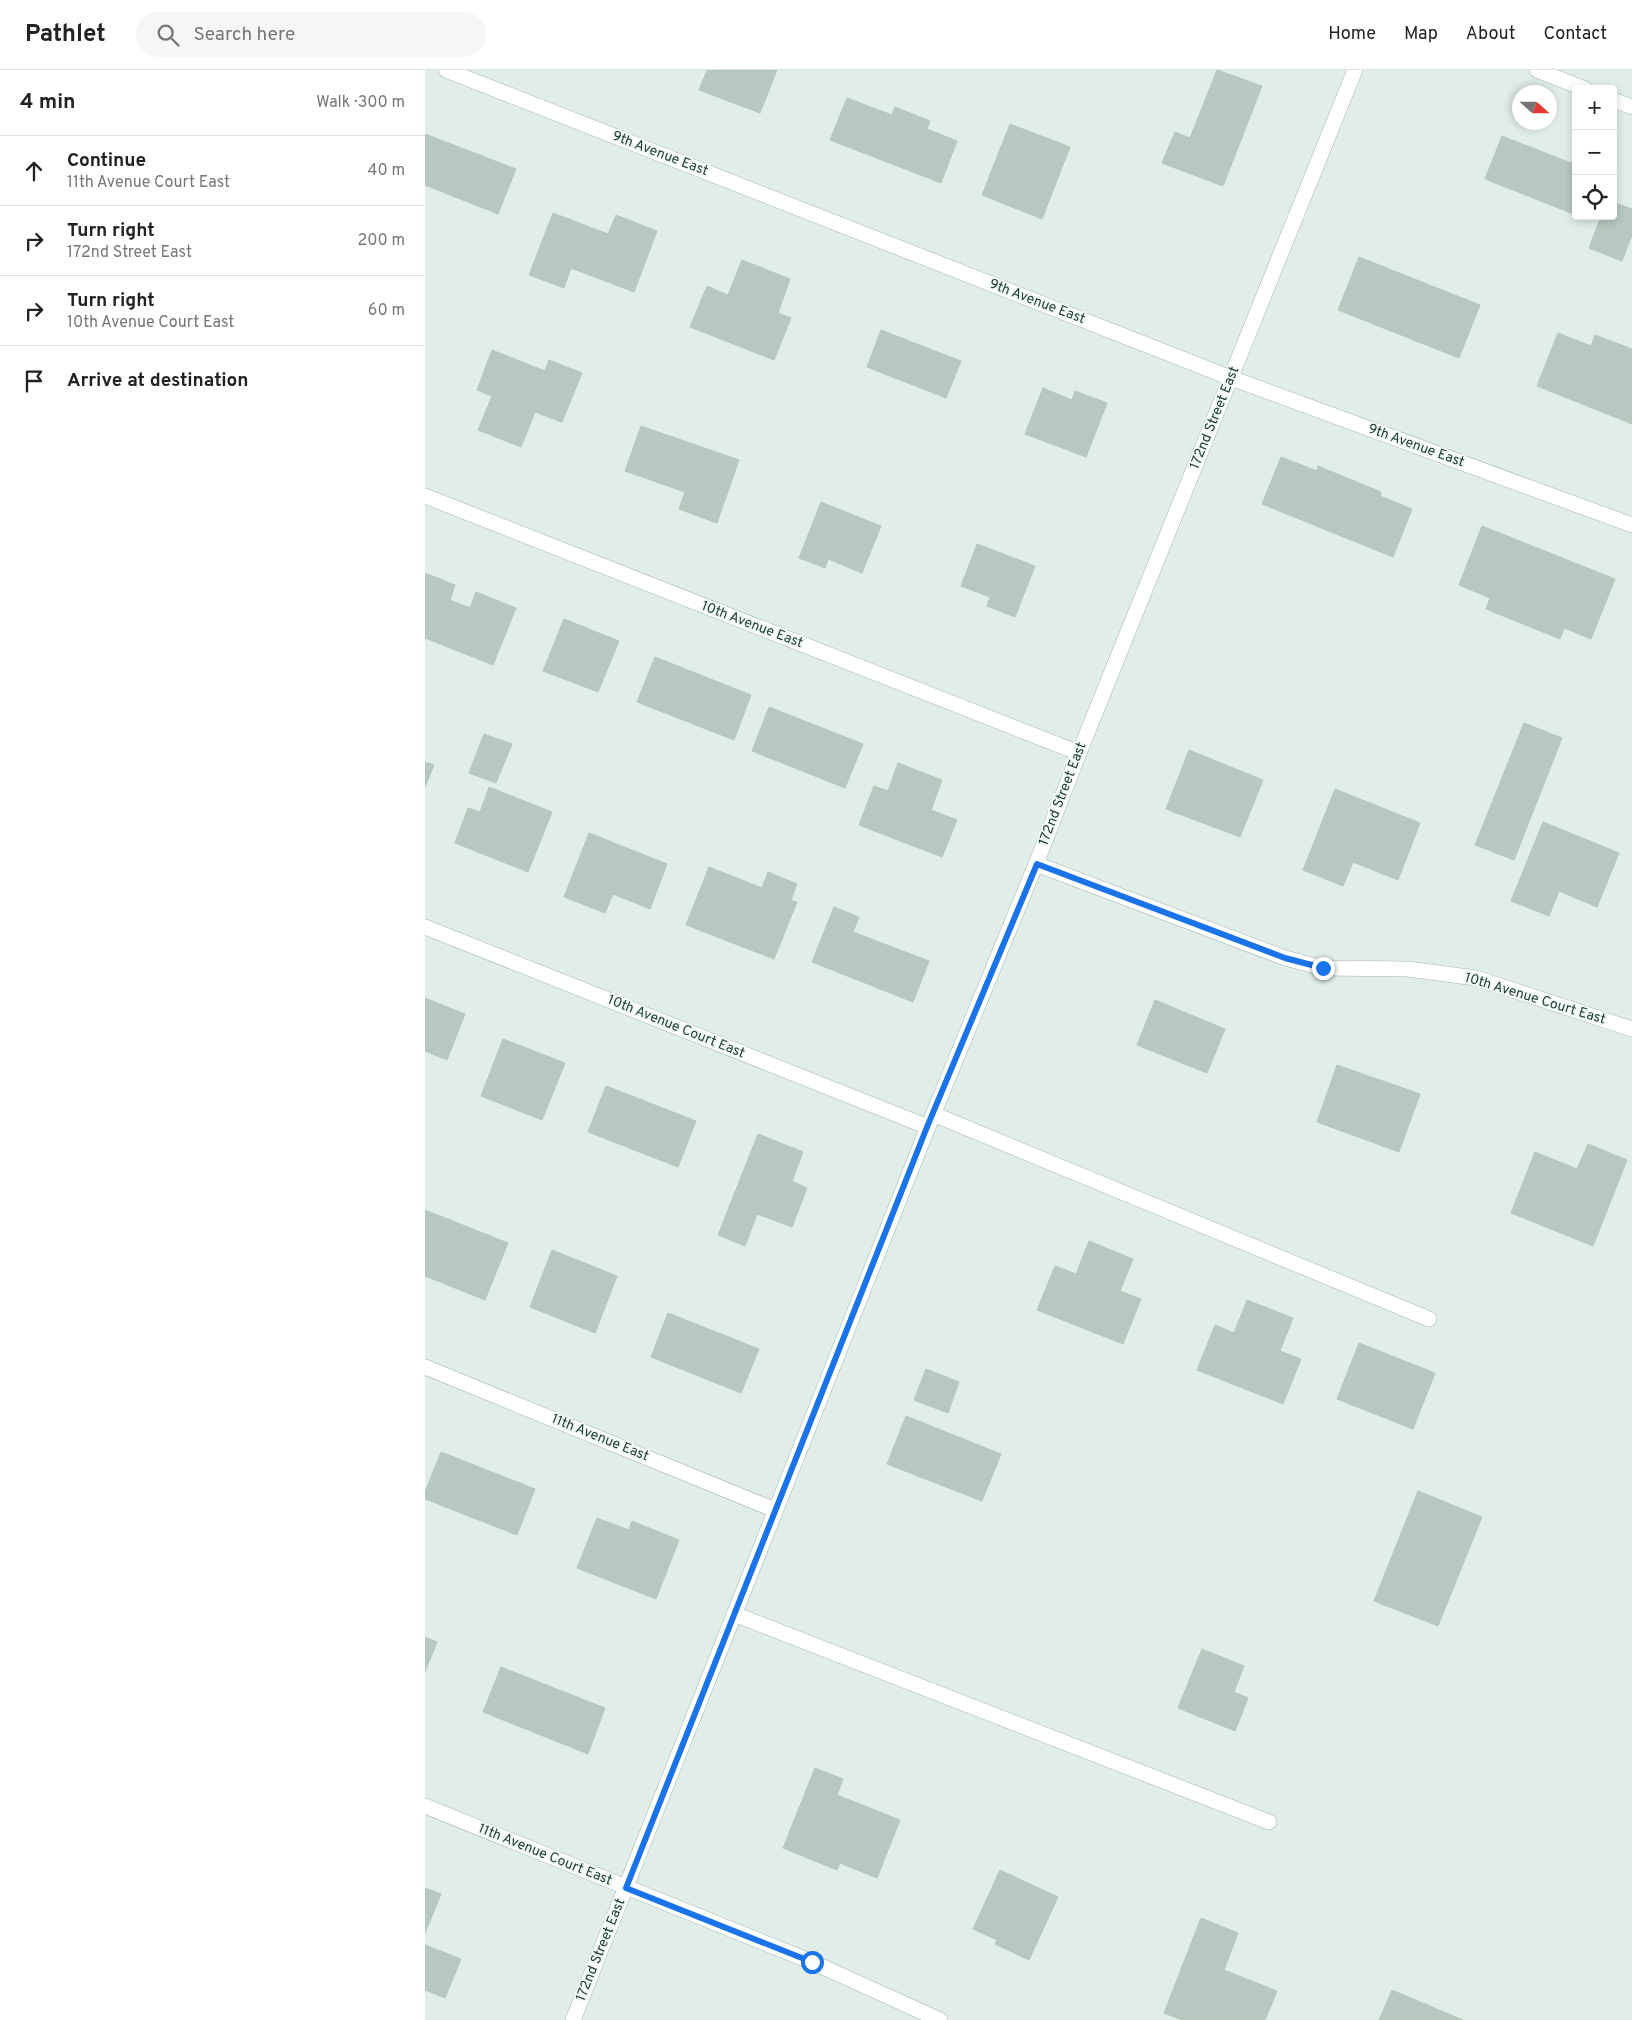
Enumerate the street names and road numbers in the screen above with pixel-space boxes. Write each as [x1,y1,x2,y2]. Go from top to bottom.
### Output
street label: 9th Avenue East [610,128,710,180]
street label: 9th Avenue East [987,276,1087,328]
street label: 172nd Street East [1187,364,1243,472]
street label: 9th Avenue East [1365,421,1467,471]
street label: 10th Avenue East [699,598,805,652]
street label: 172nd Street East [1035,740,1091,848]
street label: 10th Avenue Court East [1462,969,1608,1029]
street label: 10th Avenue Court East [605,992,747,1062]
street label: 11th Avenue East [549,1411,651,1465]
street label: 11th Avenue Court East [476,1820,614,1890]
street label: 172nd Street East [573,1896,629,2004]

